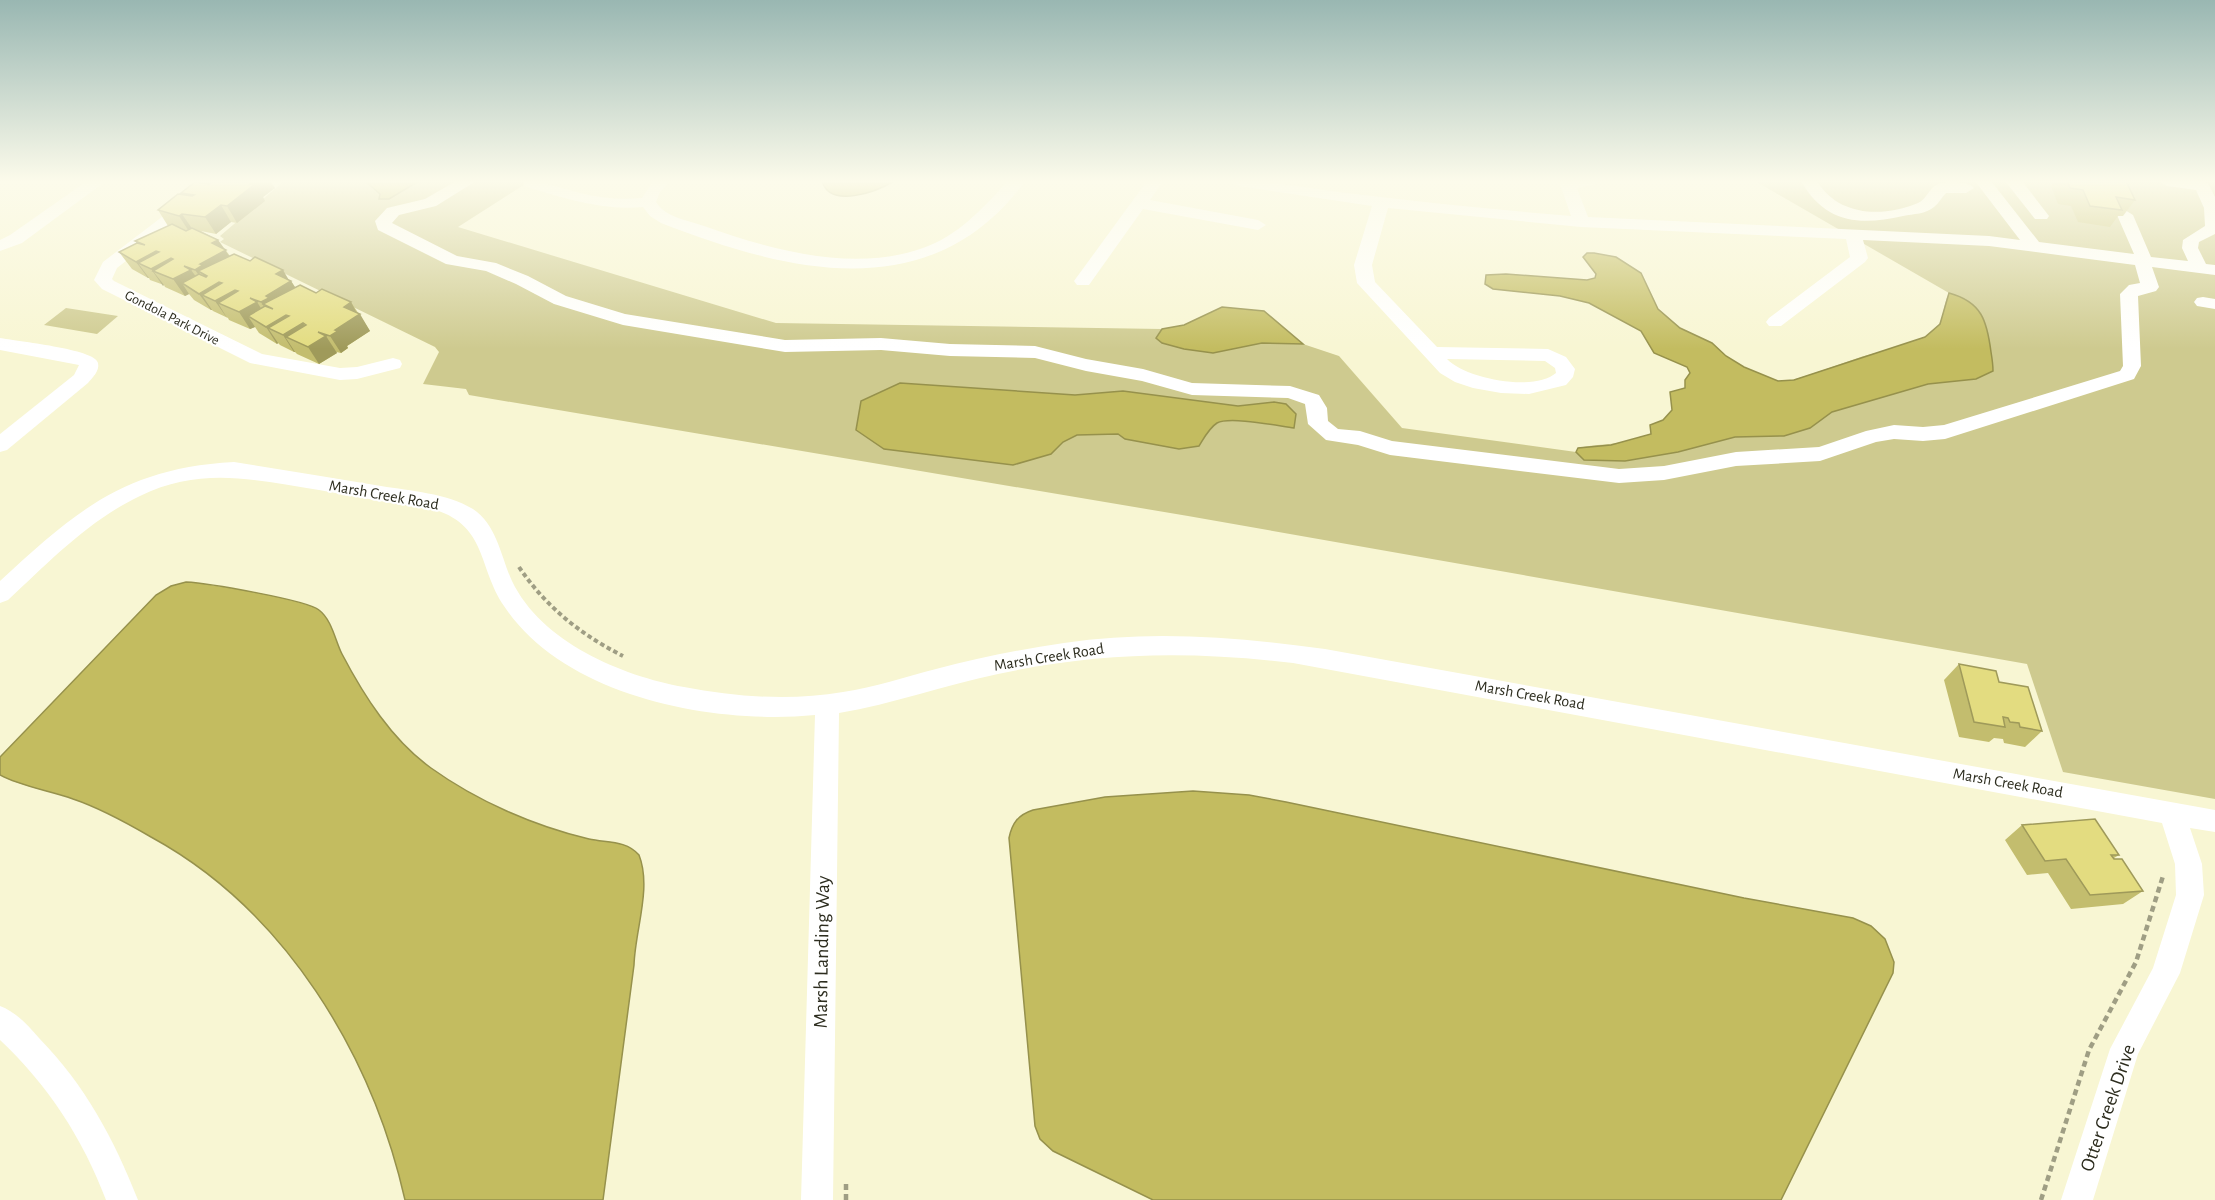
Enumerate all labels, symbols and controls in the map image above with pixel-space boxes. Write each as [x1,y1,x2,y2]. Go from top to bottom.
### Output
street label: Gondola Park Drive [122,288,222,348]
street label: Marsh Creek Road [328,477,440,513]
street label: Marsh Creek Road [993,640,1105,674]
street label: Marsh Creek Road [1474,677,1586,713]
street label: Marsh Creek Road [1952,765,2064,801]
street label: Marsh Landing Way [811,875,833,1029]
street label: Otter Creek Drive [2077,1042,2139,1174]

